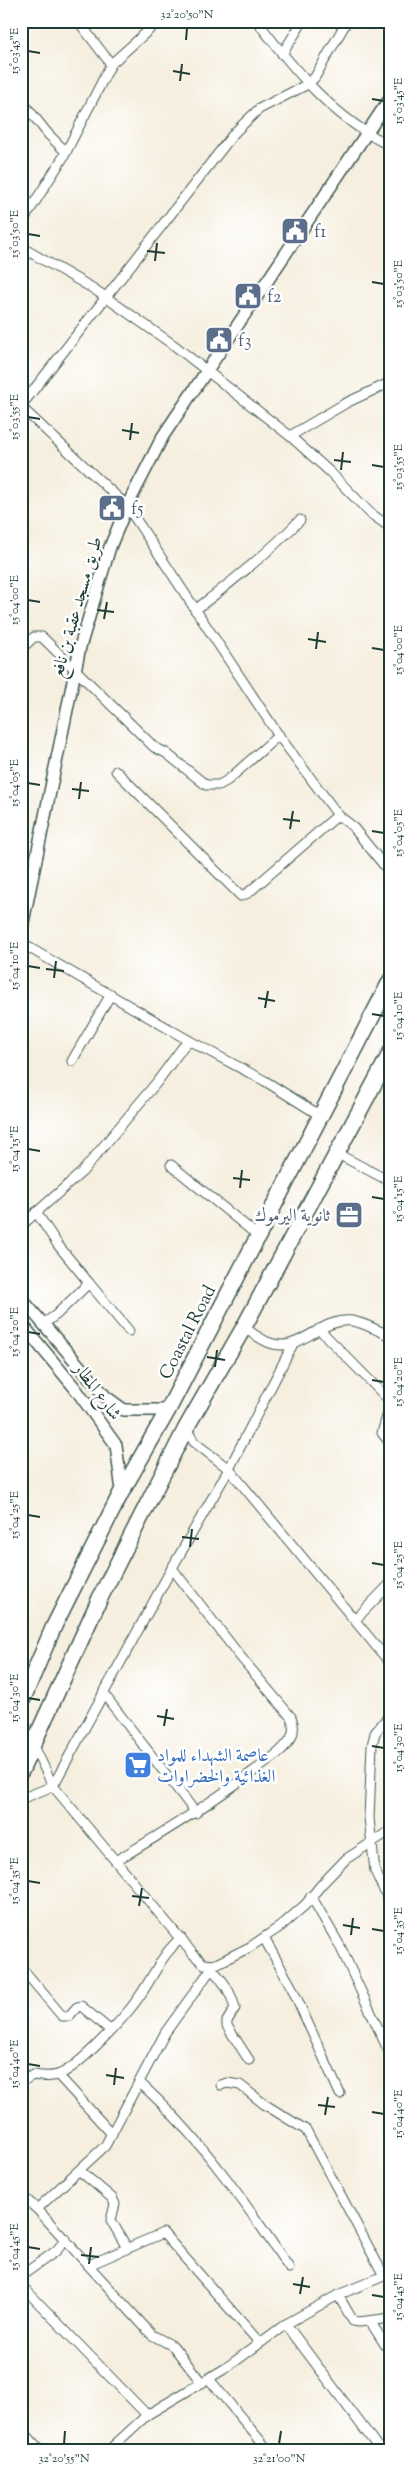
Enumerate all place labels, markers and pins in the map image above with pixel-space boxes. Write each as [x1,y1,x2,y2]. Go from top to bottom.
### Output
public building icon: f1 [280,216,310,246]
place label: f1 [314,220,326,246]
public building icon: f2 [233,281,263,311]
place label: f2 [267,285,282,311]
public building icon: f3 [204,325,234,355]
place label: f3 [238,329,251,355]
public building icon: f5 [97,493,127,523]
place label: f5 [131,497,143,523]
office icon: ثانوية اليرموك [334,1200,364,1230]
place label: ثانوية اليرموك [255,1204,331,1230]
place label: عاصمة الشهداء للمواد الغذائية والخضراوات [157,1744,276,1791]
supermarket icon: عاصمة الشهداء للمواد الغذائية والخضراوات [123,1750,153,1780]

